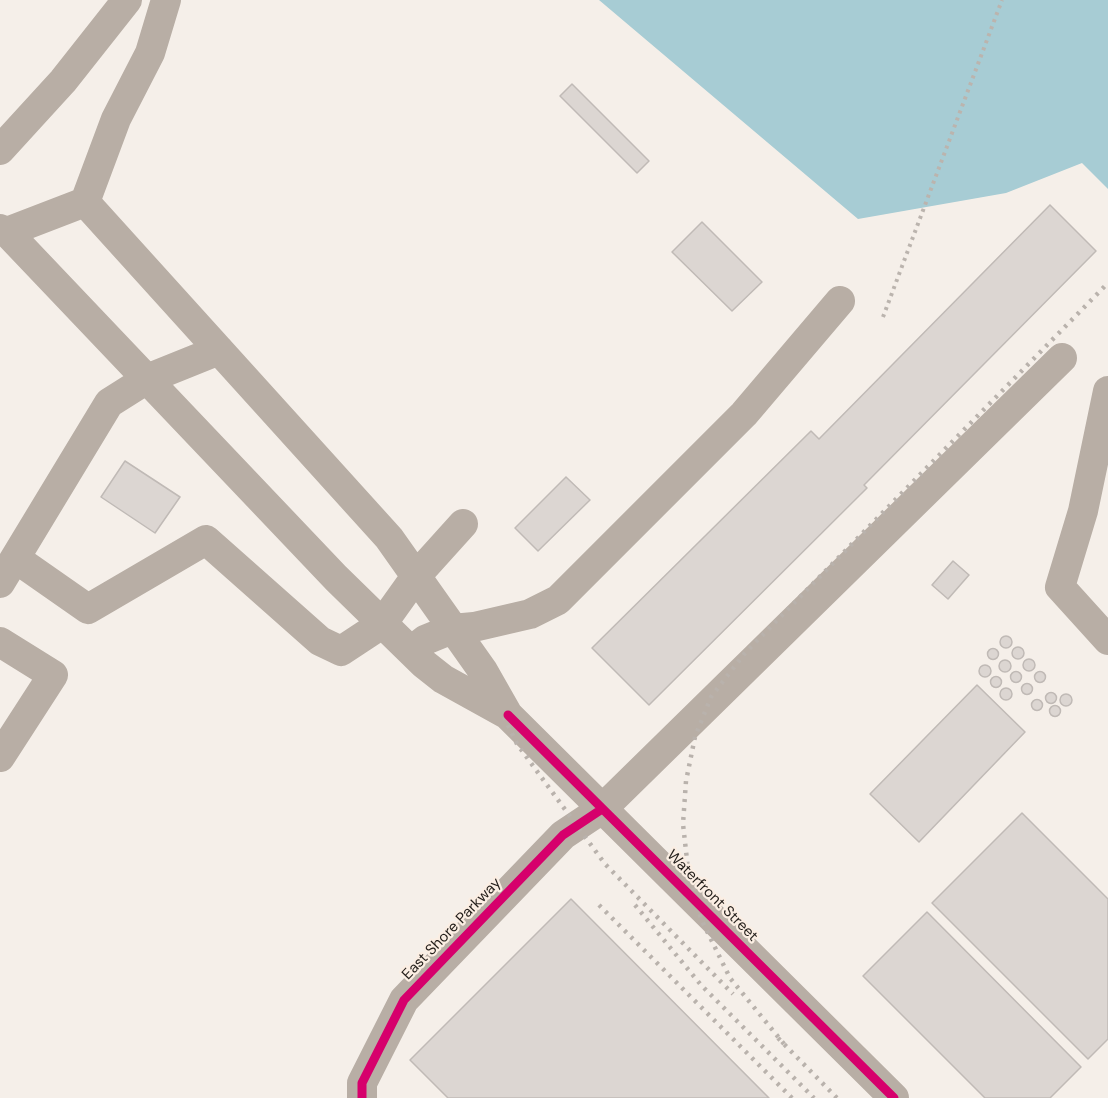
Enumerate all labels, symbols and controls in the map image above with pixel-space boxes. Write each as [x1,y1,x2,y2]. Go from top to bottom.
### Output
street label: Waterfront Street [663,847,761,945]
street label: East Shore Parkway [399,874,505,984]

